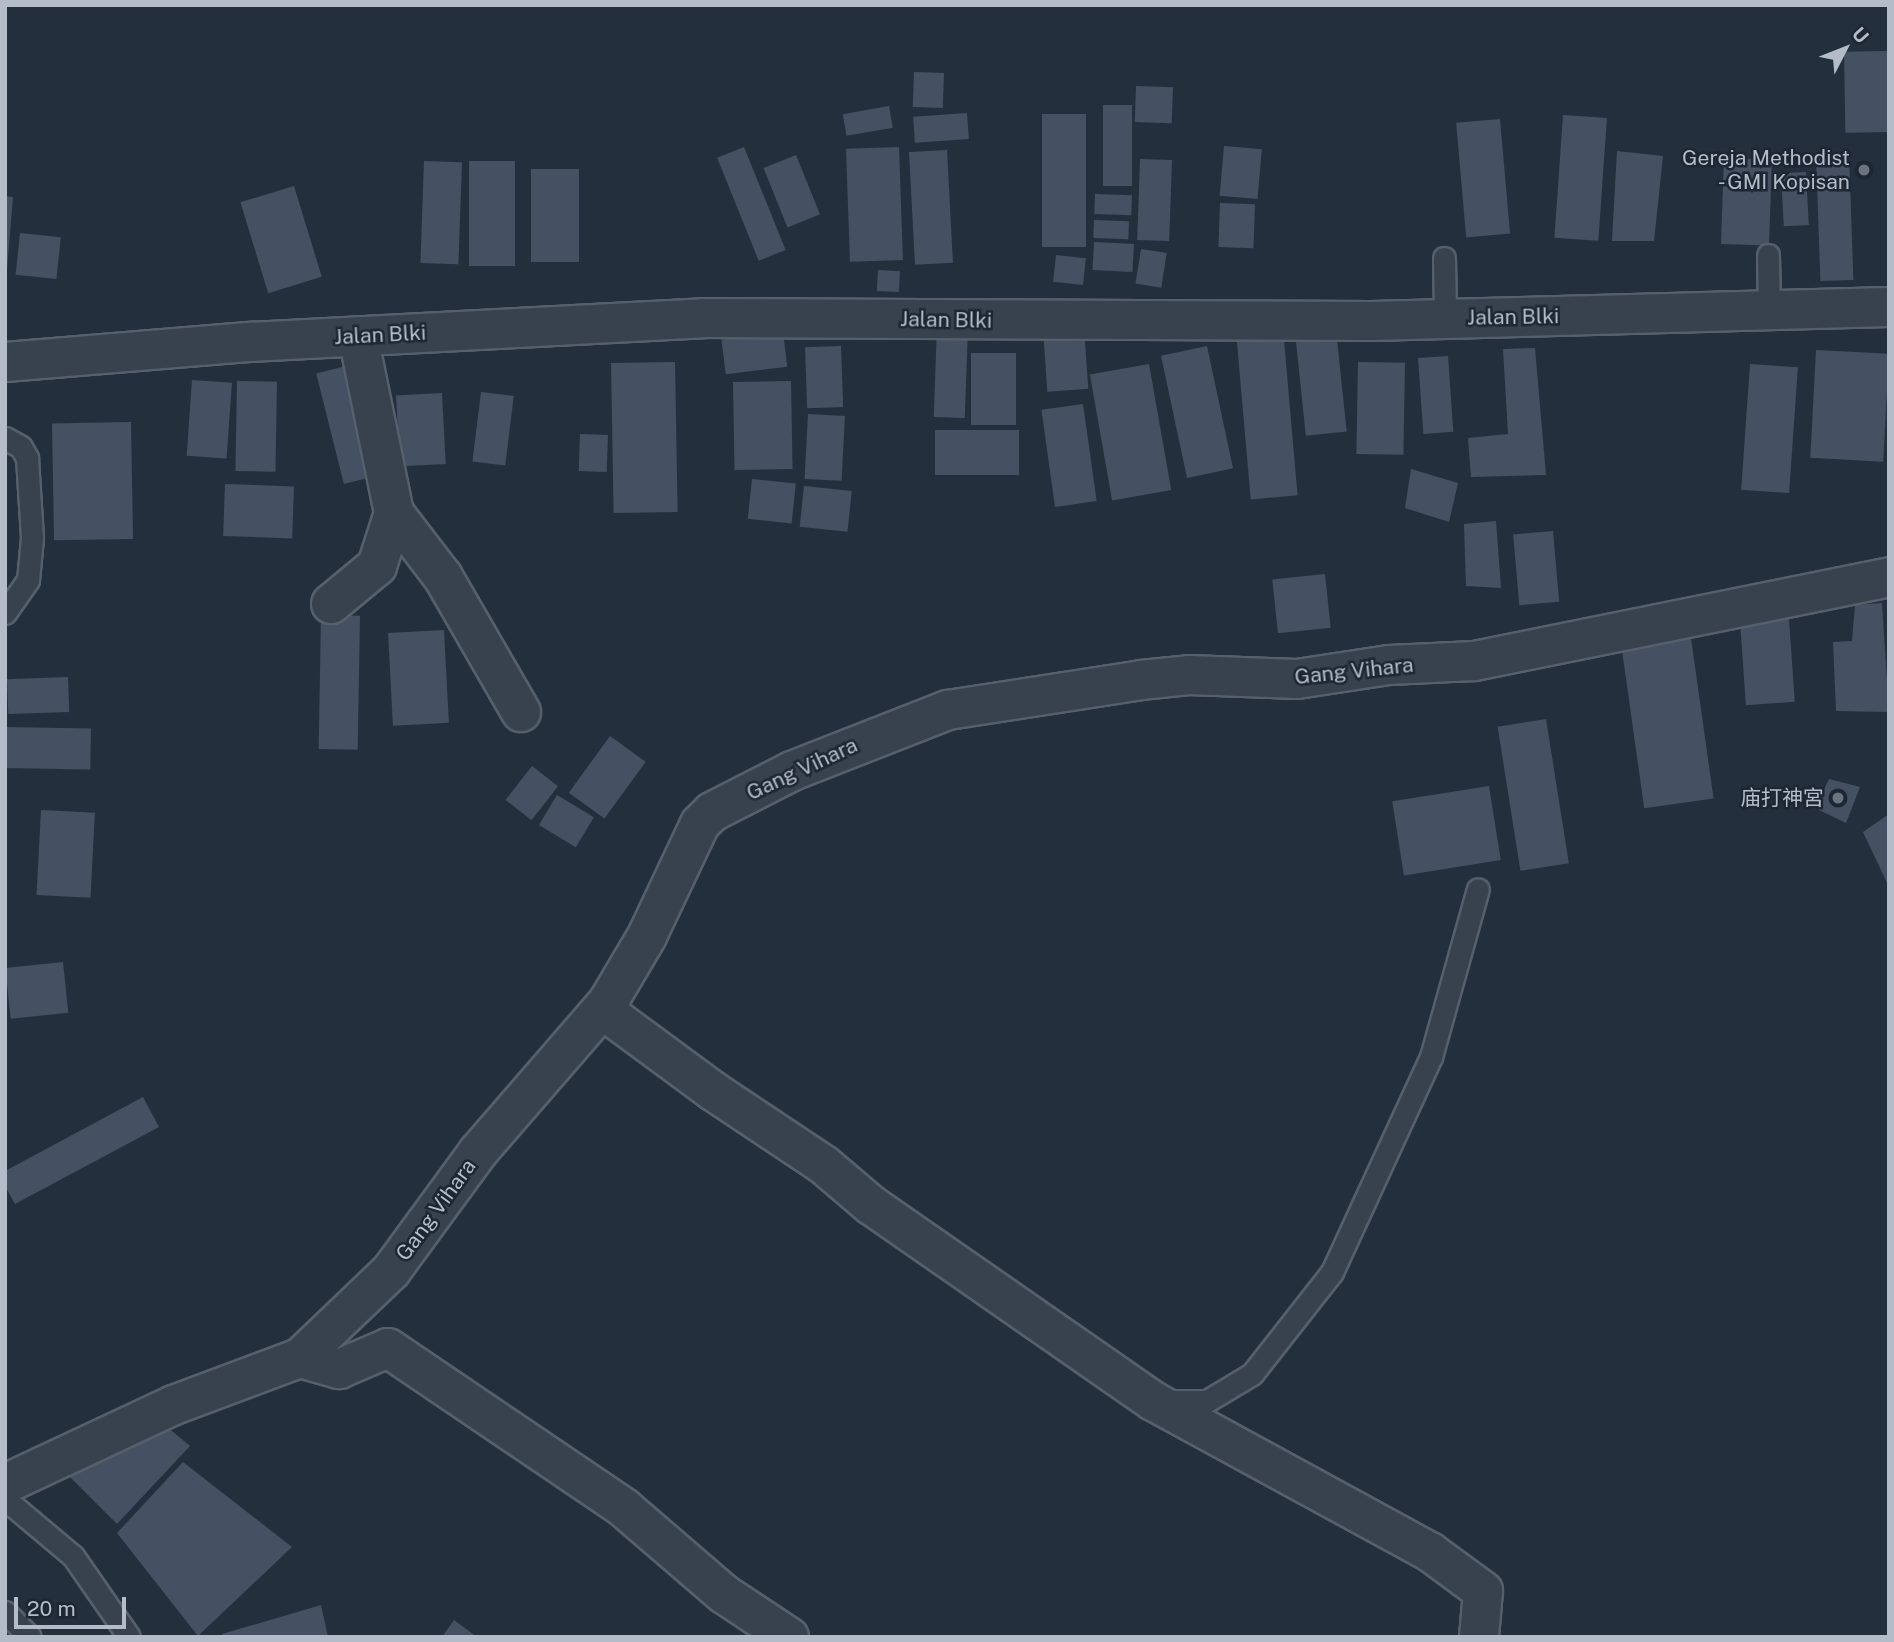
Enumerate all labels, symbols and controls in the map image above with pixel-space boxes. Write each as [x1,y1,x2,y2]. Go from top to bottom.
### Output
north arrow [1810,14,1880,84]
text: U [1848,22,1873,47]
place label: Gereja Methodist - GMI Kopisan [1682,145,1850,195]
marker: Gereja Methodist - GMI Kopisan [1856,162,1872,178]
street label: Jalan Blki [1467,304,1559,330]
street label: Jalan Blki [900,307,992,333]
street label: Jalan Blki [333,320,427,350]
street label: Gang Vihara [1293,652,1415,690]
street label: Gang Vihara [742,732,862,806]
place label: 庙打神宮 [1740,785,1824,811]
marker: 庙打神宮 [1830,790,1846,806]
street label: Gang Vihara [391,1154,481,1266]
scale bar [18,1582,130,1626]
text: 20 m [27,1596,76,1621]

